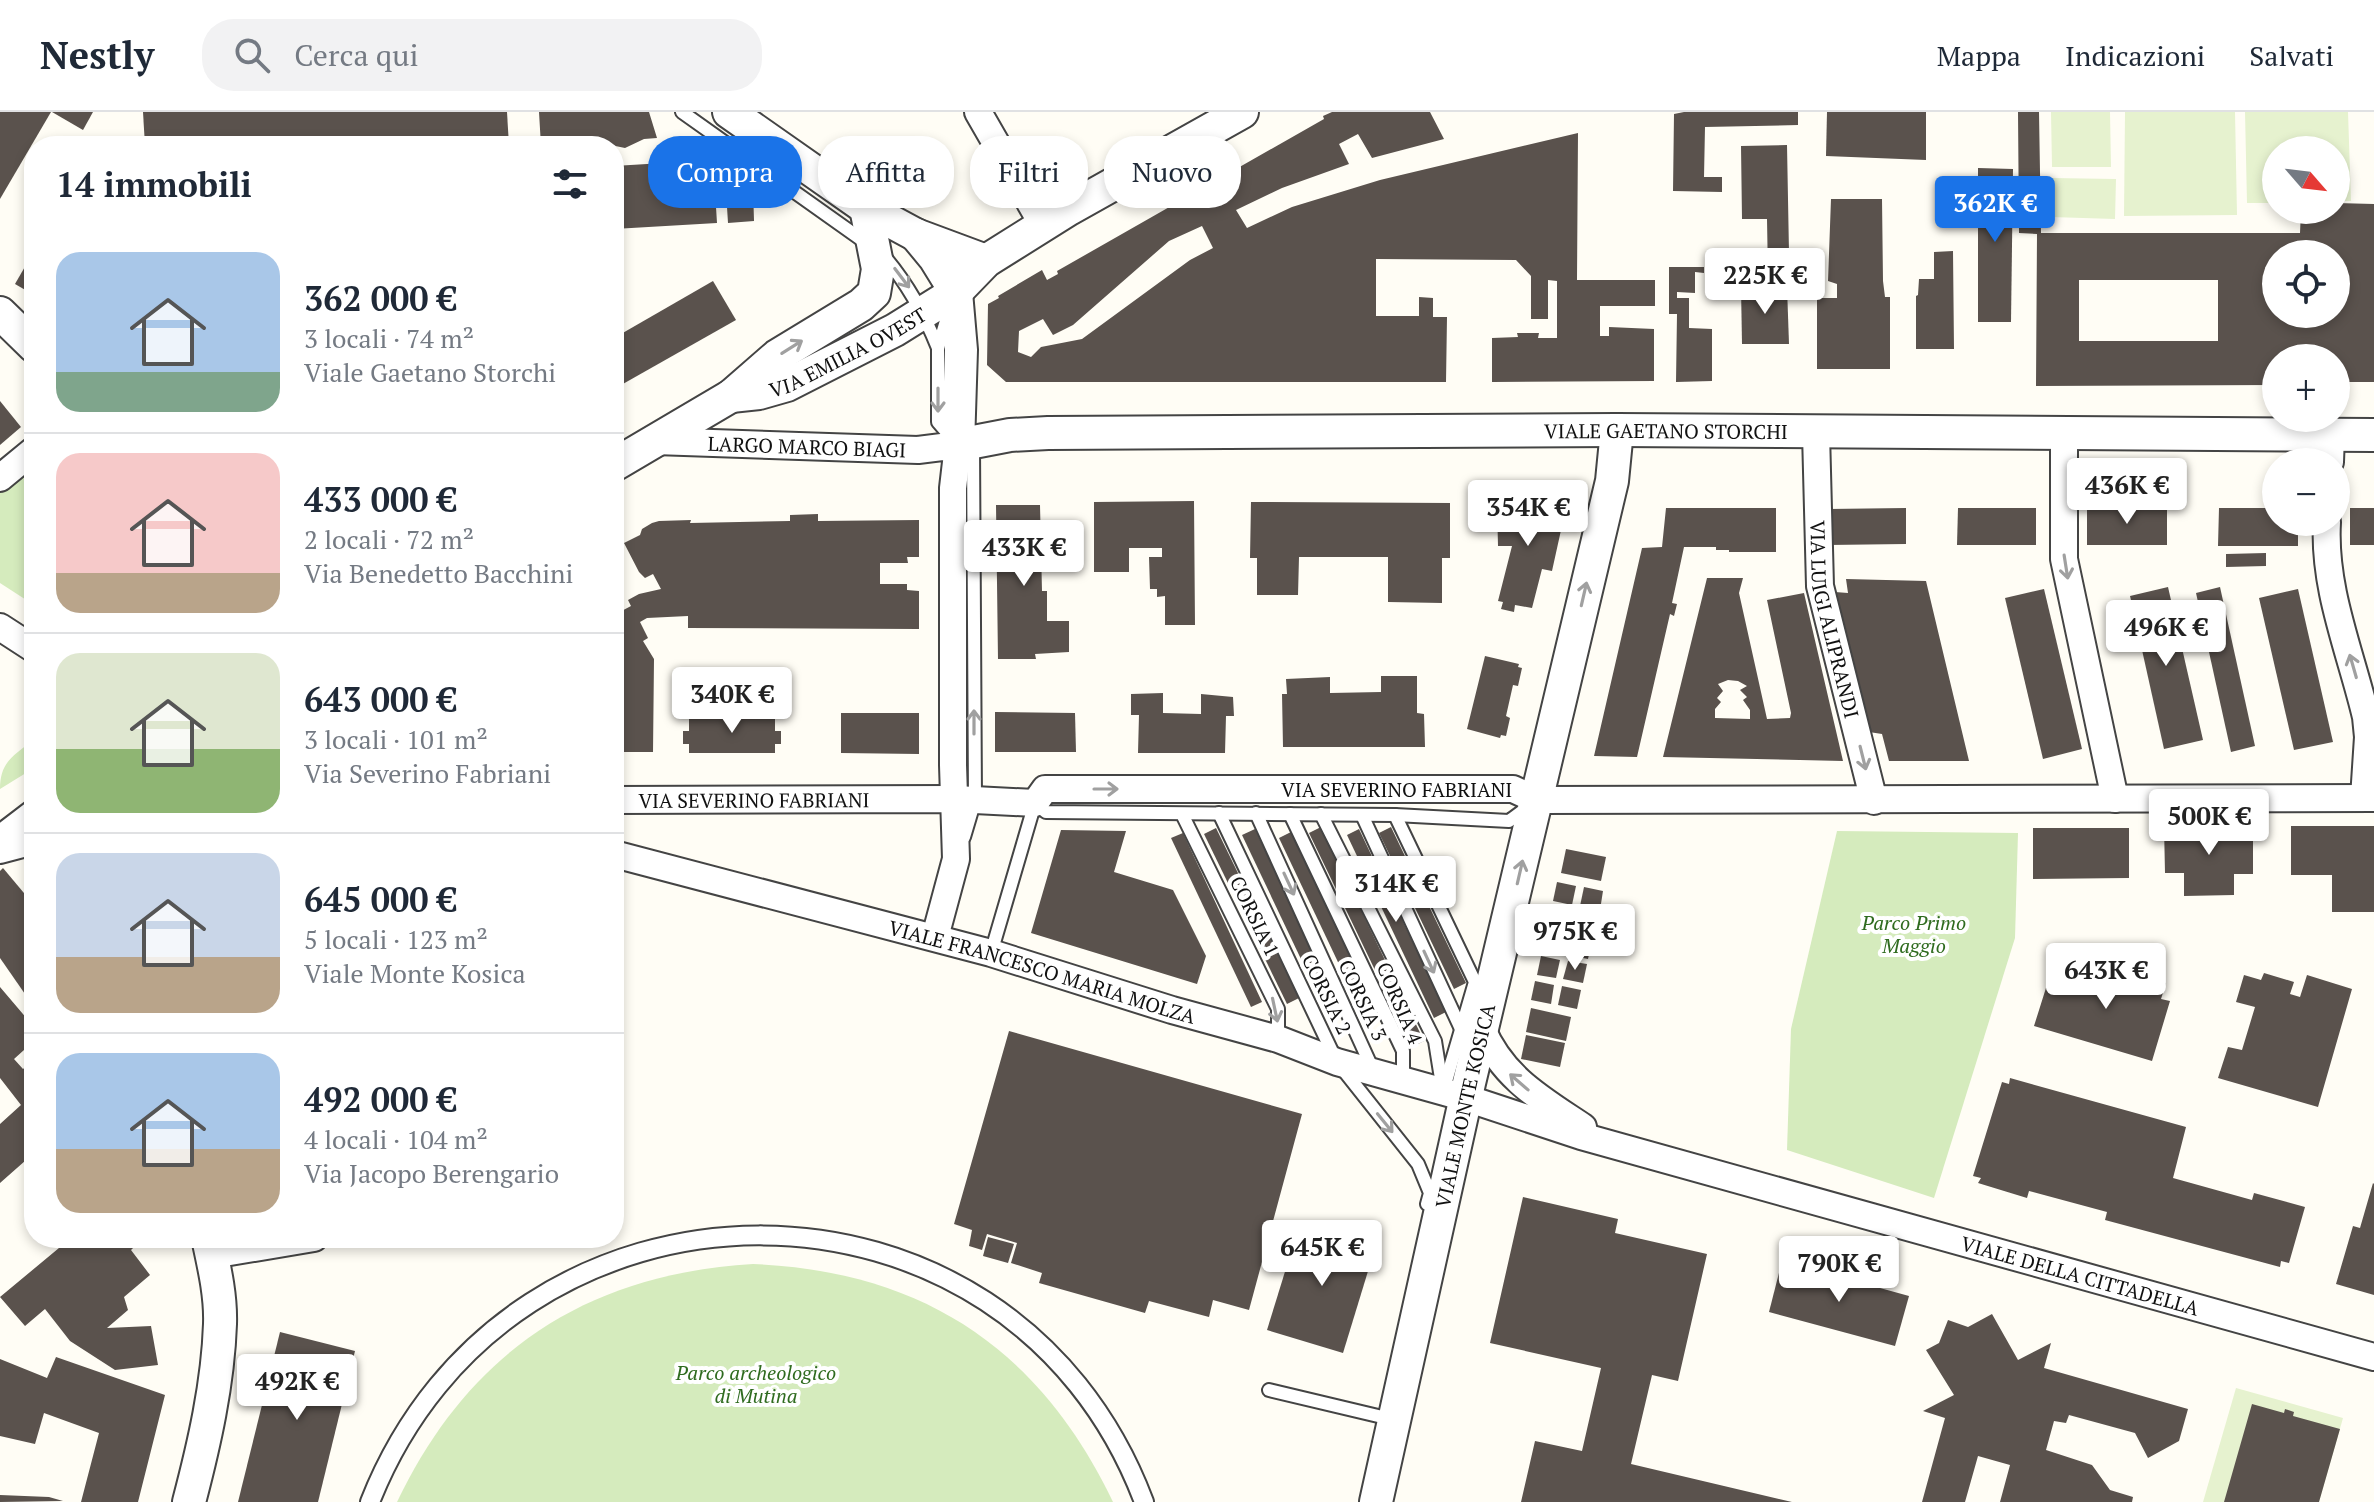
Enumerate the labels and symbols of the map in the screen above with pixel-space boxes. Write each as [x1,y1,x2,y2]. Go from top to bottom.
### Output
north arrow [2262,136,2350,224]
pin: 362K € [1930,176,2060,244]
pin: 225K € [1700,248,1830,316]
one-way arrow [893,267,910,288]
street label: VIA EMILIA OVEST [766,300,931,403]
one-way arrow [780,339,803,355]
one-way arrow [930,386,946,413]
street label: VIALE GAETANO STORCHI [1544,416,1788,445]
street label: LARGO MARCO BIAGI [707,429,906,463]
pin: 436K € [2062,458,2192,526]
pin: 354K € [1463,480,1593,548]
pin: 433K € [959,520,1089,588]
street label: VIA LUIGI ALIPRANDI [1805,520,1866,721]
one-way arrow [2059,554,2074,579]
one-way arrow [1577,582,1592,608]
pin: 496K € [2101,600,2231,668]
one-way arrow [2345,653,2360,679]
pin: 340K € [667,667,797,735]
one-way arrow [966,709,982,736]
one-way arrow [1857,744,1872,770]
street label: VIA SEVERINO FABRIANI [1281,776,1512,803]
one-way arrow [1092,781,1119,797]
street label: VIA SEVERINO FABRIANI [638,786,870,813]
pin: 500K € [2144,789,2274,857]
pin: 314K € [1331,856,1461,924]
one-way arrow [1513,859,1528,885]
street label: CORSIA 1 [1224,871,1286,961]
one-way arrow [1282,872,1297,896]
pin: 975K € [1510,904,1640,972]
park label: Parco Primo Maggio [1861,909,1966,959]
street label: VIALE FRANCESCO MARIA MOLZA [886,913,1199,1029]
pin: 643K € [2041,943,2171,1011]
street label: CORSIA 2 [1296,949,1358,1039]
one-way arrow [1422,950,1437,974]
street label: CORSIA 3 [1332,955,1394,1045]
street label: CORSIA 4 [1371,958,1429,1048]
one-way arrow [1268,997,1283,1023]
street label: VIALE MONTE KOSICA [1428,1001,1501,1210]
one-way arrow [1510,1073,1530,1091]
one-way arrow [1376,1112,1394,1133]
pin: 645K € [1257,1220,1387,1288]
street label: VIALE DELLA CITTADELLA [1958,1229,2203,1321]
pin: 790K € [1774,1236,1904,1304]
pin: 492K € [232,1354,362,1422]
park label: Parco archeologico di Mutina [675,1359,836,1409]

